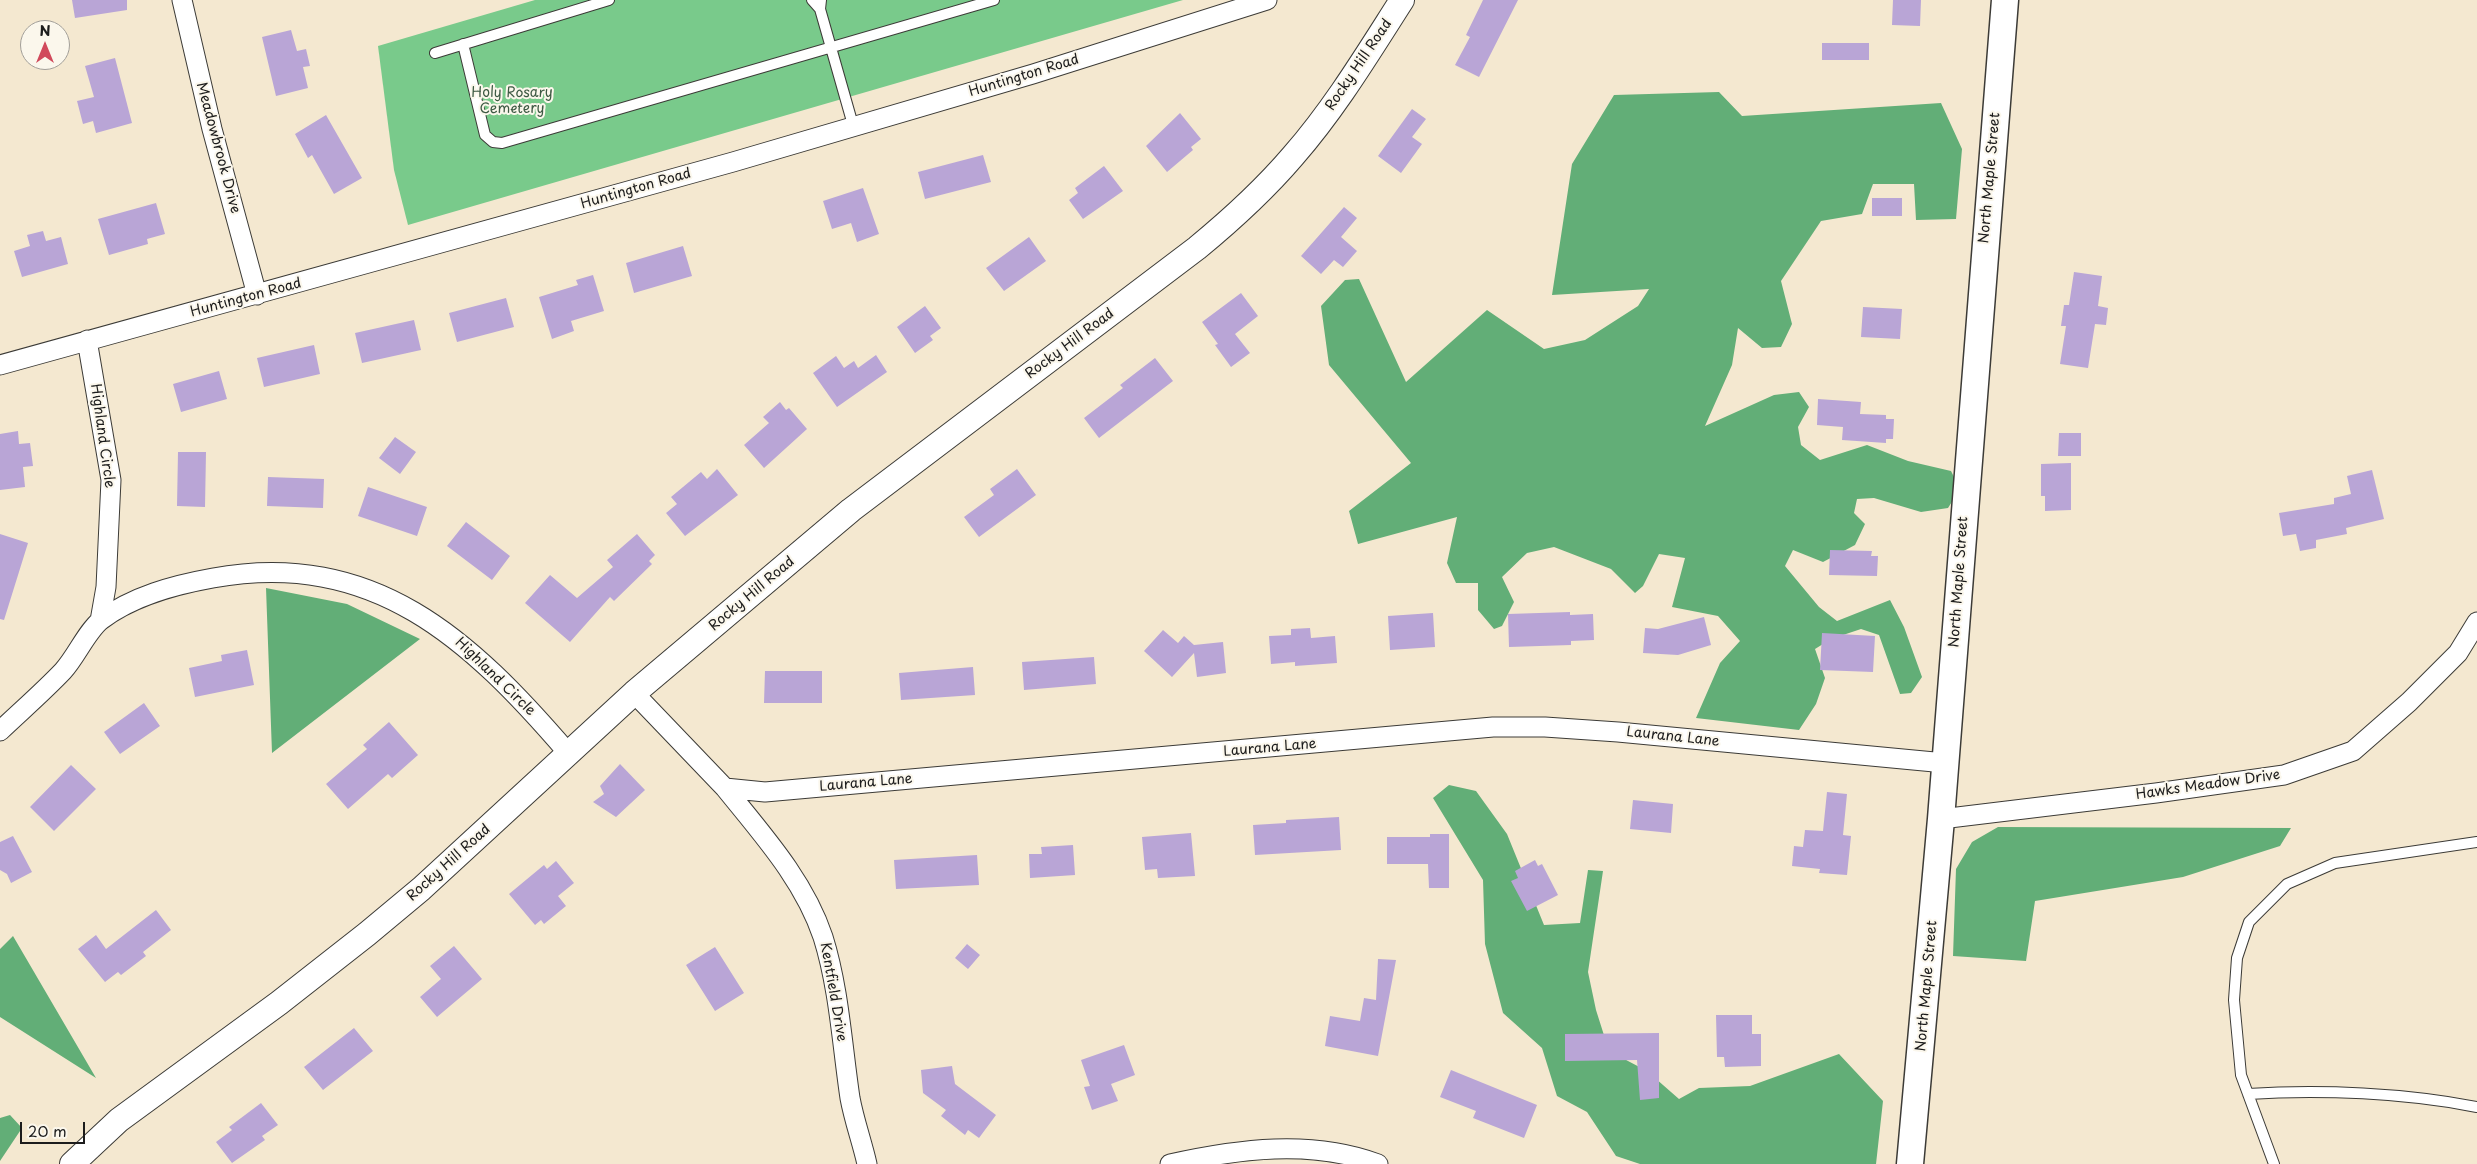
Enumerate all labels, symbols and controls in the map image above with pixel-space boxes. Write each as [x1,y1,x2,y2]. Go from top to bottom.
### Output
street label: Rocky Hill Road [1322,16,1396,114]
north arrow [20,20,70,70]
text: N [39,20,51,41]
street label: Huntington Road [967,51,1081,101]
street label: Meadowbrook Drive [192,81,244,215]
park label: Holy Rosary Cemetery [471,85,553,118]
street label: North Maple Street [1976,112,2004,244]
street label: Huntington Road [579,165,693,213]
street label: Huntington Road [189,275,303,321]
street label: Rocky Hill Road [1022,305,1118,383]
street label: Highland Circle [86,383,118,489]
street label: North Maple Street [1946,516,1972,648]
street label: Rocky Hill Road [706,553,798,635]
street label: Highland Circle [451,634,539,720]
street label: Laurana Lane [1626,724,1720,750]
street label: Laurana Lane [1223,736,1317,760]
street label: Hawks Meadow Drive [2135,767,2281,803]
street label: Laurana Lane [819,771,913,795]
street label: Rocky Hill Road [404,821,494,905]
street label: North Maple Street [1913,920,1941,1052]
street label: Kentfield Drive [816,941,850,1043]
scale bar [22,1112,88,1144]
text: 20 m [28,1119,67,1142]

